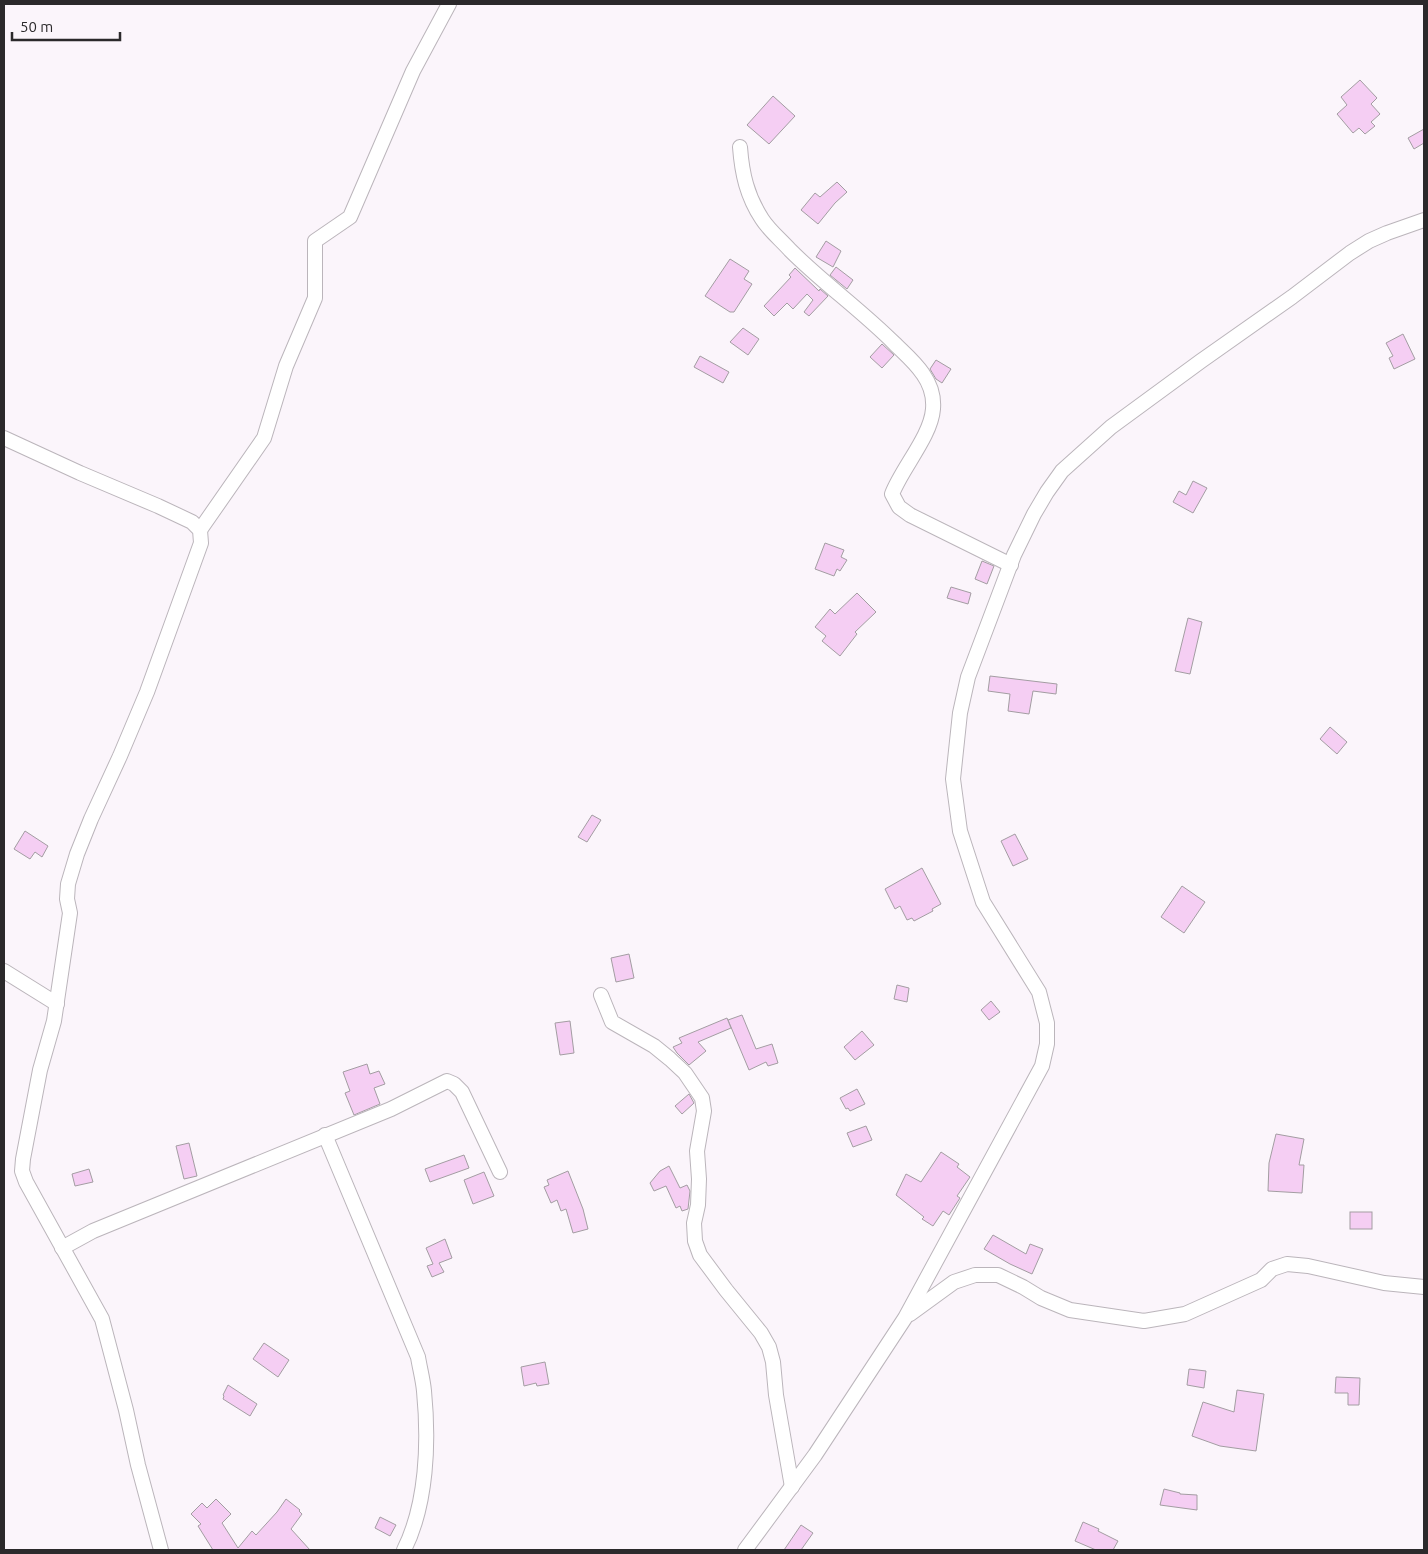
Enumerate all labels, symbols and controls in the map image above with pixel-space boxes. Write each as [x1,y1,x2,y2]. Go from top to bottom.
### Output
scale bar [12,10,120,42]
text: 50 m [20,18,53,35]

